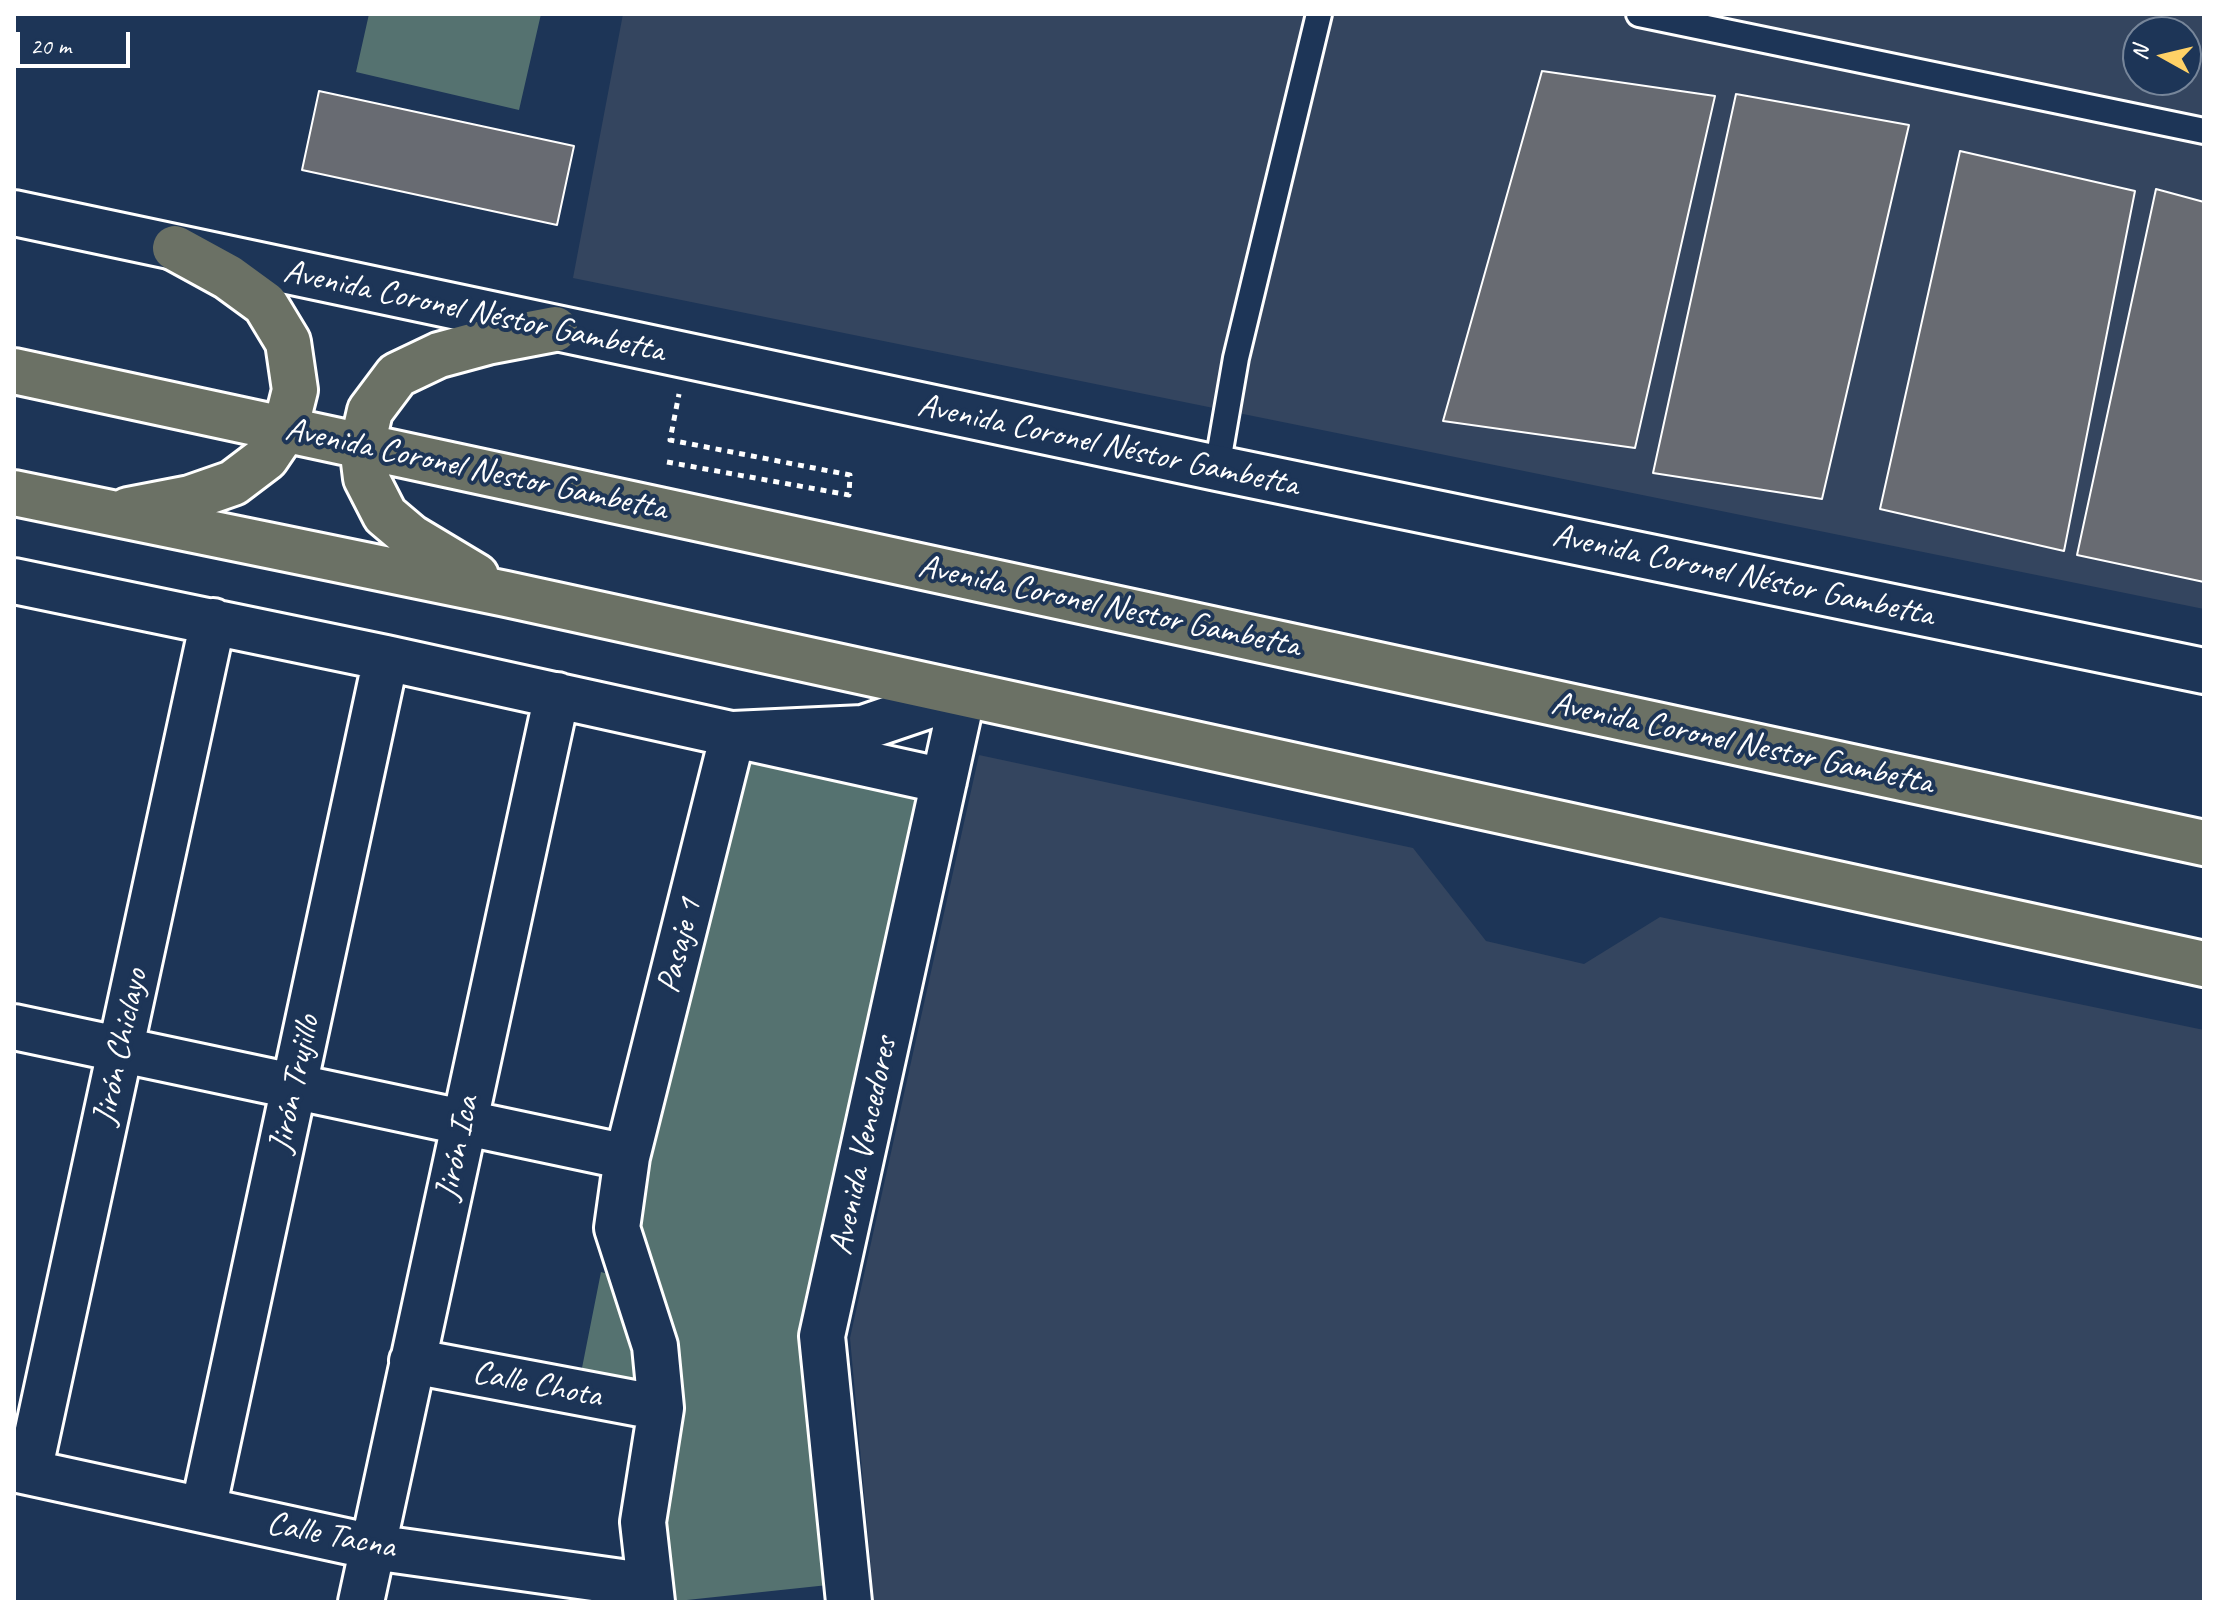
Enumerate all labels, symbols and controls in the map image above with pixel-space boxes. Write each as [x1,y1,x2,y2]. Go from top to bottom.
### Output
scale bar [20,16,134,66]
north arrow [2122,16,2202,96]
text: 20 m [30,31,71,61]
text: N [2125,44,2155,62]
street label: Avenida Coronel Néstor Gambetta [280,252,668,372]
street label: Avenida Coronel Néstor Gambetta [914,386,1302,506]
street label: Avenida Coronel Nestor Gambetta [282,410,670,530]
street label: Avenida Coronel Néstor Gambetta [1549,516,1937,636]
street label: Avenida Coronel Nestor Gambetta [915,547,1303,667]
street label: Avenida Coronel Nestor Gambetta [1548,684,1936,804]
street label: Pasaje 1 [649,894,711,998]
street label: Jirón Chiclayo [85,966,157,1128]
street label: Jirón Trujillo [261,1012,329,1156]
street label: Avenida Vencedores [821,1033,907,1259]
street label: Jirón Ica [427,1092,489,1204]
street label: Calle Chota [469,1353,605,1417]
street label: Calle Tacna [263,1504,399,1568]

